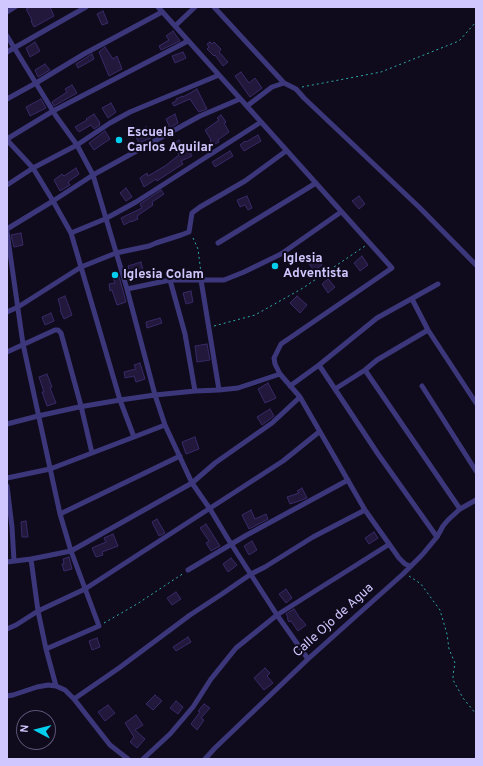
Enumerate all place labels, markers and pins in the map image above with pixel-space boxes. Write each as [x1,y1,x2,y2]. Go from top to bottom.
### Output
place label: Escuela Carlos Aguilar [127,125,213,156]
marker: Escuela Carlos Aguilar [114,135,124,145]
place label: Iglesia Adventista [283,251,349,282]
marker: Iglesia Adventista [270,261,280,271]
place label: Iglesia Colam [123,267,204,283]
marker: Iglesia Colam [110,270,120,280]

